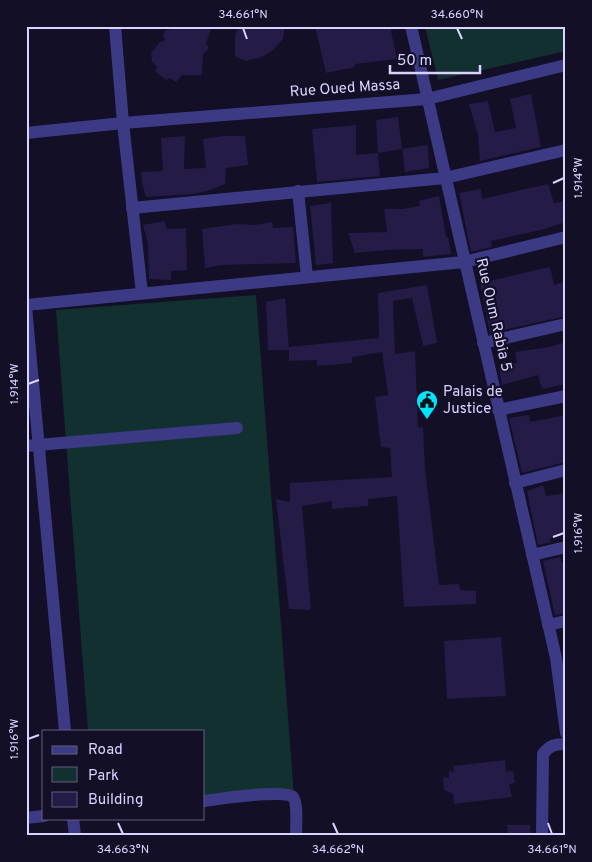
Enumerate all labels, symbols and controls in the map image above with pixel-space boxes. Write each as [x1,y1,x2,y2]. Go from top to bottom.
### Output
text: 34.661°N [218,7,268,23]
text: 34.660°N [431,7,483,23]
scale bar [390,42,480,74]
text: 50 m [397,52,432,71]
street label: Rue Oued Massa [289,76,401,102]
text: 1.914°W [571,158,587,198]
street label: Rue Oum Rabia 5 [471,256,515,374]
text: 1.914°W [7,364,23,404]
place label: Palais de Justice [443,383,503,419]
public building icon: Palais de Justice [415,389,439,420]
text: 1.916°W [571,513,587,553]
text: 1.916°W [7,719,23,759]
legend [42,730,205,820]
text: Road [88,741,123,760]
text: Park [88,767,119,786]
text: Building [88,791,143,810]
text: 34.663°N [97,842,149,858]
text: 34.662°N [312,842,364,858]
text: 34.661°N [527,842,577,858]

